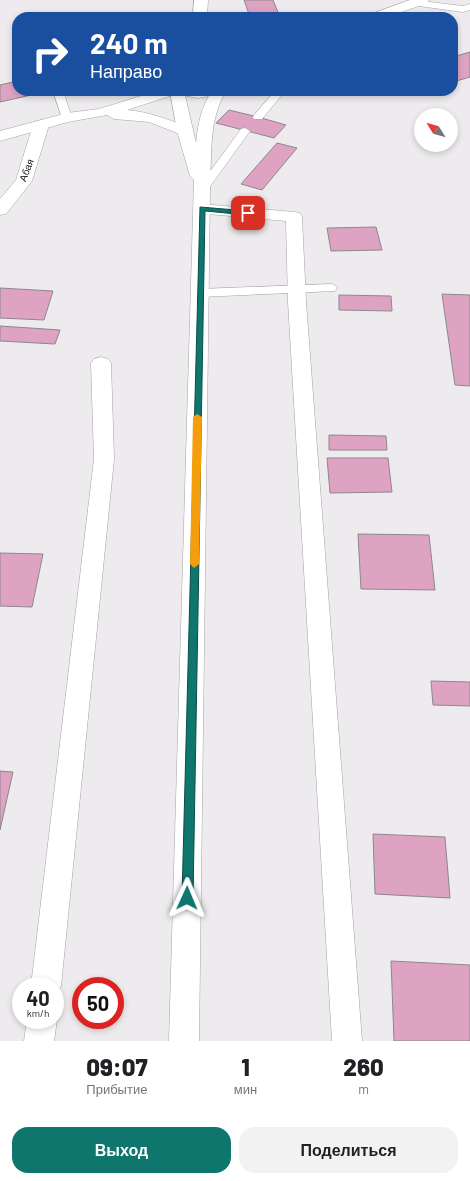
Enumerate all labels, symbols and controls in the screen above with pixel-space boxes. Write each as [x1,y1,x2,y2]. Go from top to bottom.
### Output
text: 240 m [90,26,168,60]
icon: right [24,28,76,80]
text: Направо [90,60,162,82]
north arrow [414,108,458,152]
map controls [414,108,458,152]
street label: Абая [16,157,36,183]
pin [231,196,265,230]
icon: arrive [237,202,259,224]
position arrow [166,877,208,919]
speed limit sign: 50 [72,977,124,1029]
text: 40 [26,986,50,1010]
text: km/h [27,1007,49,1019]
text: 09:07 [86,1052,148,1081]
text: 1 [241,1052,250,1081]
text: 260 [343,1052,384,1081]
text: Прибытие [86,1081,147,1097]
text: мин [234,1081,257,1097]
text: m [358,1081,369,1097]
button: Выход [12,1127,231,1173]
button: Поделиться [239,1127,458,1173]

